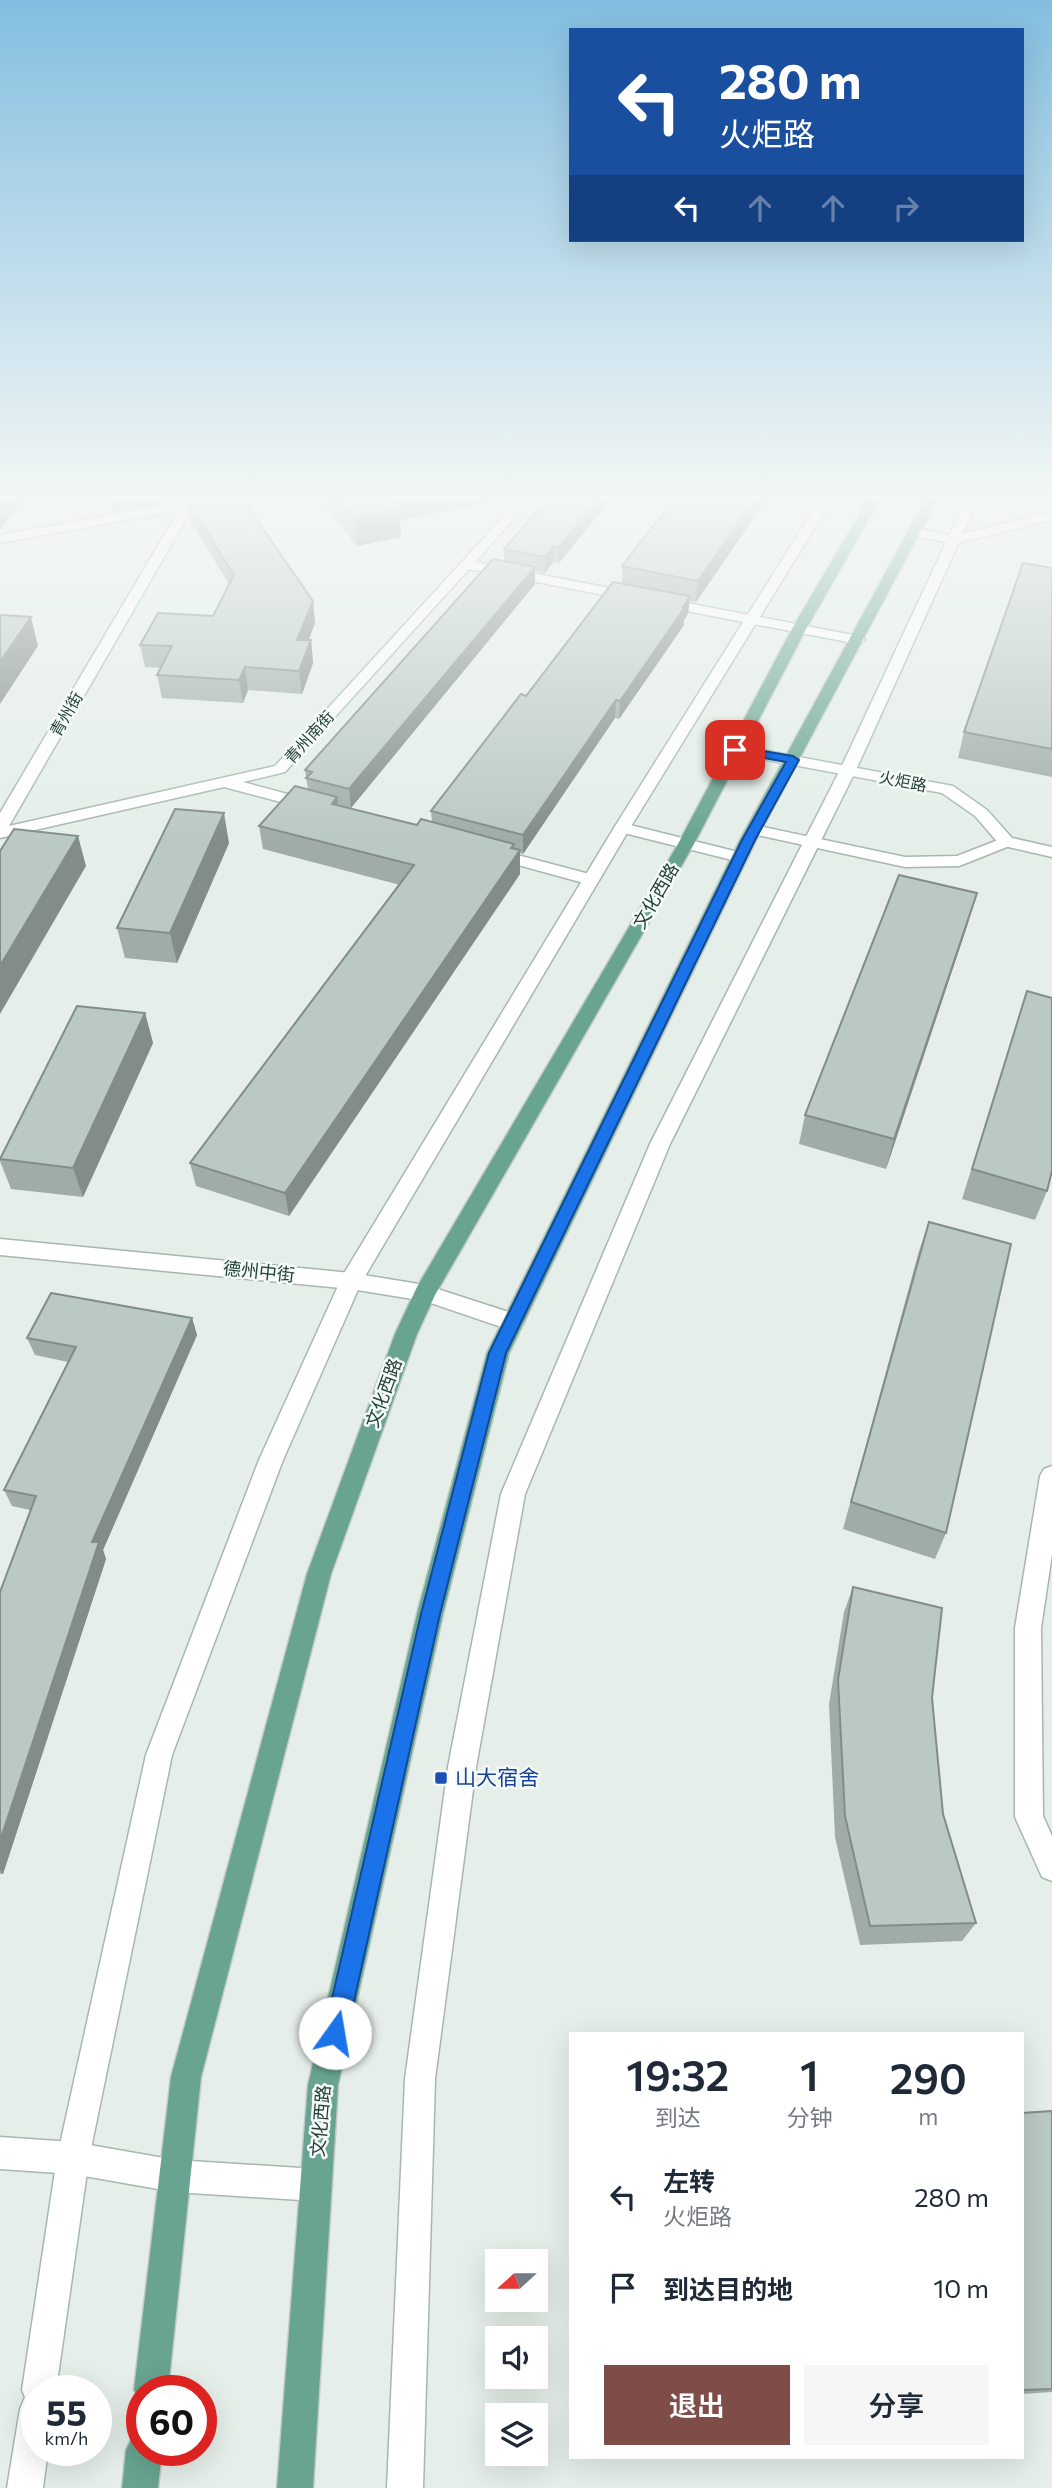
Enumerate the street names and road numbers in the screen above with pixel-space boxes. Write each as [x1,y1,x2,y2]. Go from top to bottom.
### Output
street label: 青州街 [45,688,86,739]
street label: 青州南街 [280,707,337,767]
street label: 火炬路 [878,767,928,794]
street label: 文化西路 [628,859,683,932]
street label: 德州中街 [222,1256,296,1286]
street label: 文化西路 [360,1355,406,1430]
street label: 文化西路 [306,2084,334,2158]

